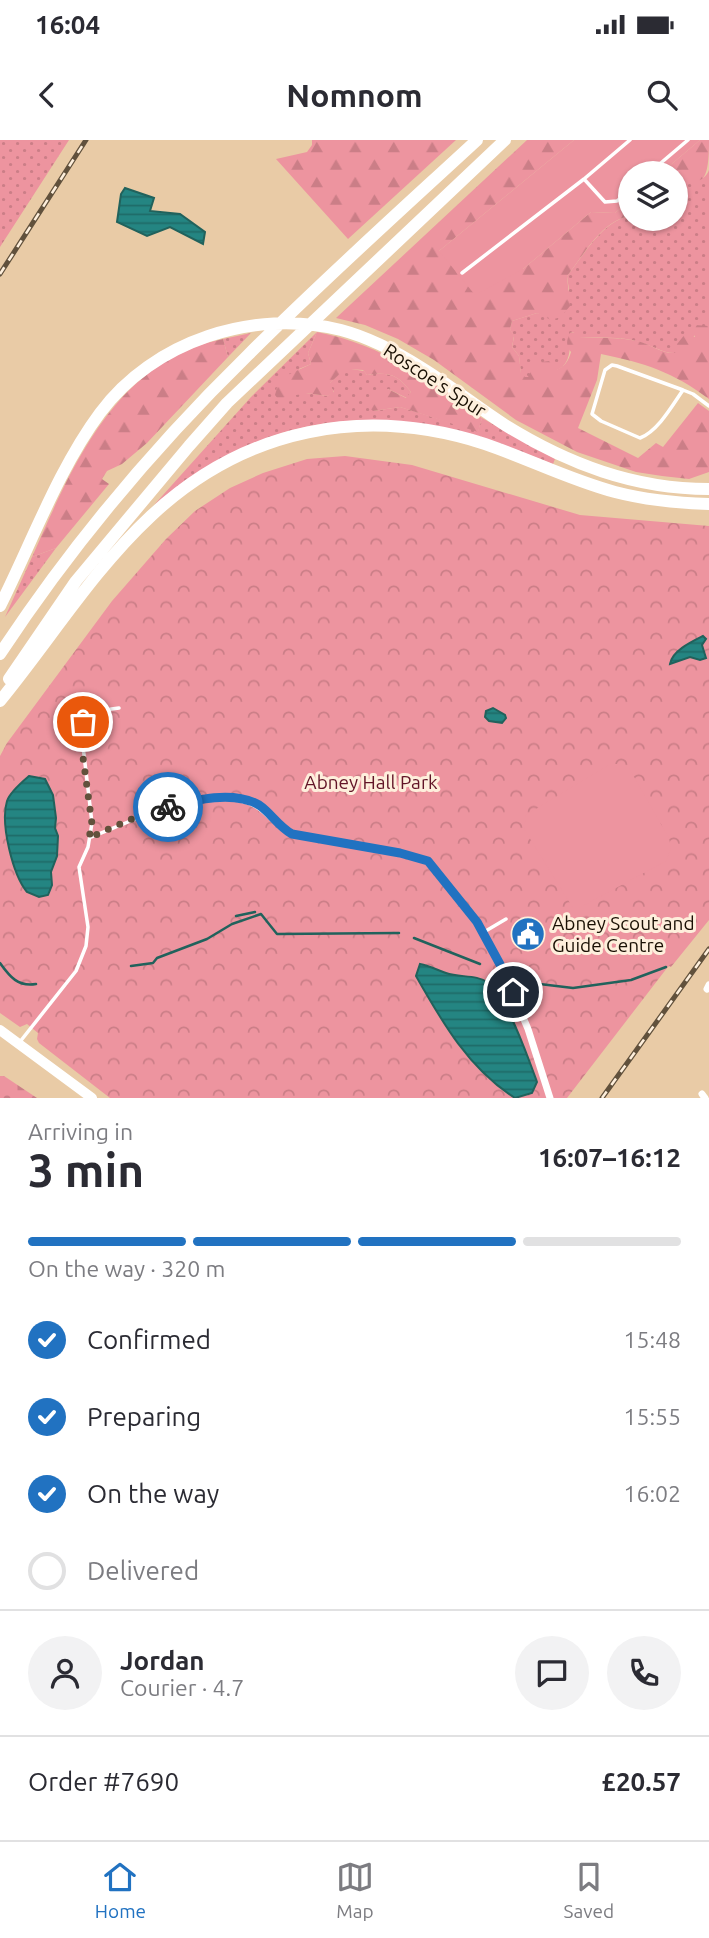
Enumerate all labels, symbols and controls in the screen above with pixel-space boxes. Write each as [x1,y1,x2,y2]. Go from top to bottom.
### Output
text: 16:04 [35,10,100,39]
icon: back [28,76,66,114]
icon: search [643,76,681,114]
text: Nomnom [286,77,423,113]
map controls [618,161,688,231]
button: layers [618,161,688,231]
street label: Roscoe's Spur [380,339,490,421]
pin [53,692,113,752]
icon: bag [64,703,102,741]
park label: Abney Hall Park [304,771,438,793]
courier [133,772,203,842]
icon: bike [149,788,187,826]
place label: Abney Scout and Guide Centre [552,912,695,956]
public building icon: Abney Scout and Guide Centre [509,915,547,953]
pin [483,962,543,1022]
icon: home [494,973,532,1011]
text: Arriving in [28,1119,133,1144]
text: 16:07–16:12 [538,1143,681,1172]
text: 3 min [28,1144,144,1196]
text: On the way · 320 m [28,1256,225,1281]
icon: check [28,1321,66,1359]
text: Confirmed [87,1325,211,1354]
text: 15:48 [623,1327,681,1352]
icon: check [28,1398,66,1436]
text: Preparing [87,1402,201,1431]
text: 15:55 [623,1404,681,1429]
icon: check [28,1475,66,1513]
text: On the way [87,1479,219,1508]
text: 16:02 [623,1481,681,1506]
text: Delivered [87,1556,199,1585]
button: person [28,1636,102,1710]
button: chat [515,1636,589,1710]
button: phone [607,1636,681,1710]
text: Jordan [120,1646,205,1675]
text: Courier · 4.7 [120,1675,244,1700]
text: Order #7690 [28,1767,179,1796]
text: £20.57 [601,1767,681,1796]
tab: Home [95,1858,146,1922]
tab: Map [336,1858,374,1922]
tab: Saved [564,1858,614,1922]

